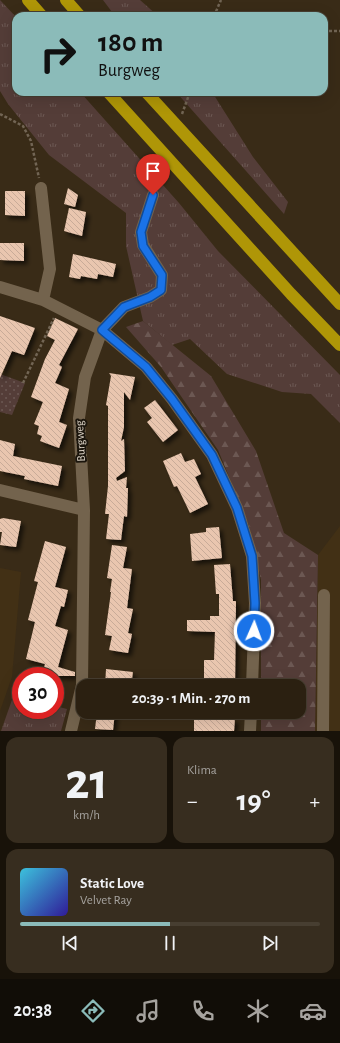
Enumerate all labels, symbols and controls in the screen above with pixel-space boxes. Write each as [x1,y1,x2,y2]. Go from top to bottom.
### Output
icon: right [32,28,84,80]
text: 180 m [98,29,163,57]
text: Burgweg [98,62,160,80]
pin [136,154,170,195]
icon: arrive [142,160,164,182]
street label: Burgweg [73,420,87,462]
position arrow [233,610,275,652]
speed limit sign: 30 [12,667,64,719]
text: 20:39 · 1 Min. · 270 m [132,691,250,706]
text: 21 [65,756,108,808]
text: Klima [187,764,217,777]
text: 19° [236,786,271,816]
text: − [187,790,198,812]
text: + [309,790,320,812]
text: km/h [73,809,100,822]
text: Static Love [80,876,144,891]
text: Velvet Ray [80,894,132,907]
icon: previous [59,932,81,954]
icon: pause [159,932,181,954]
icon: next [259,932,281,954]
icon: directions [79,997,107,1025]
icon: music [134,997,162,1025]
icon: phone [189,997,217,1025]
icon: climate [244,997,272,1025]
icon: car [299,997,327,1025]
text: 20:38 [13,1002,52,1020]

